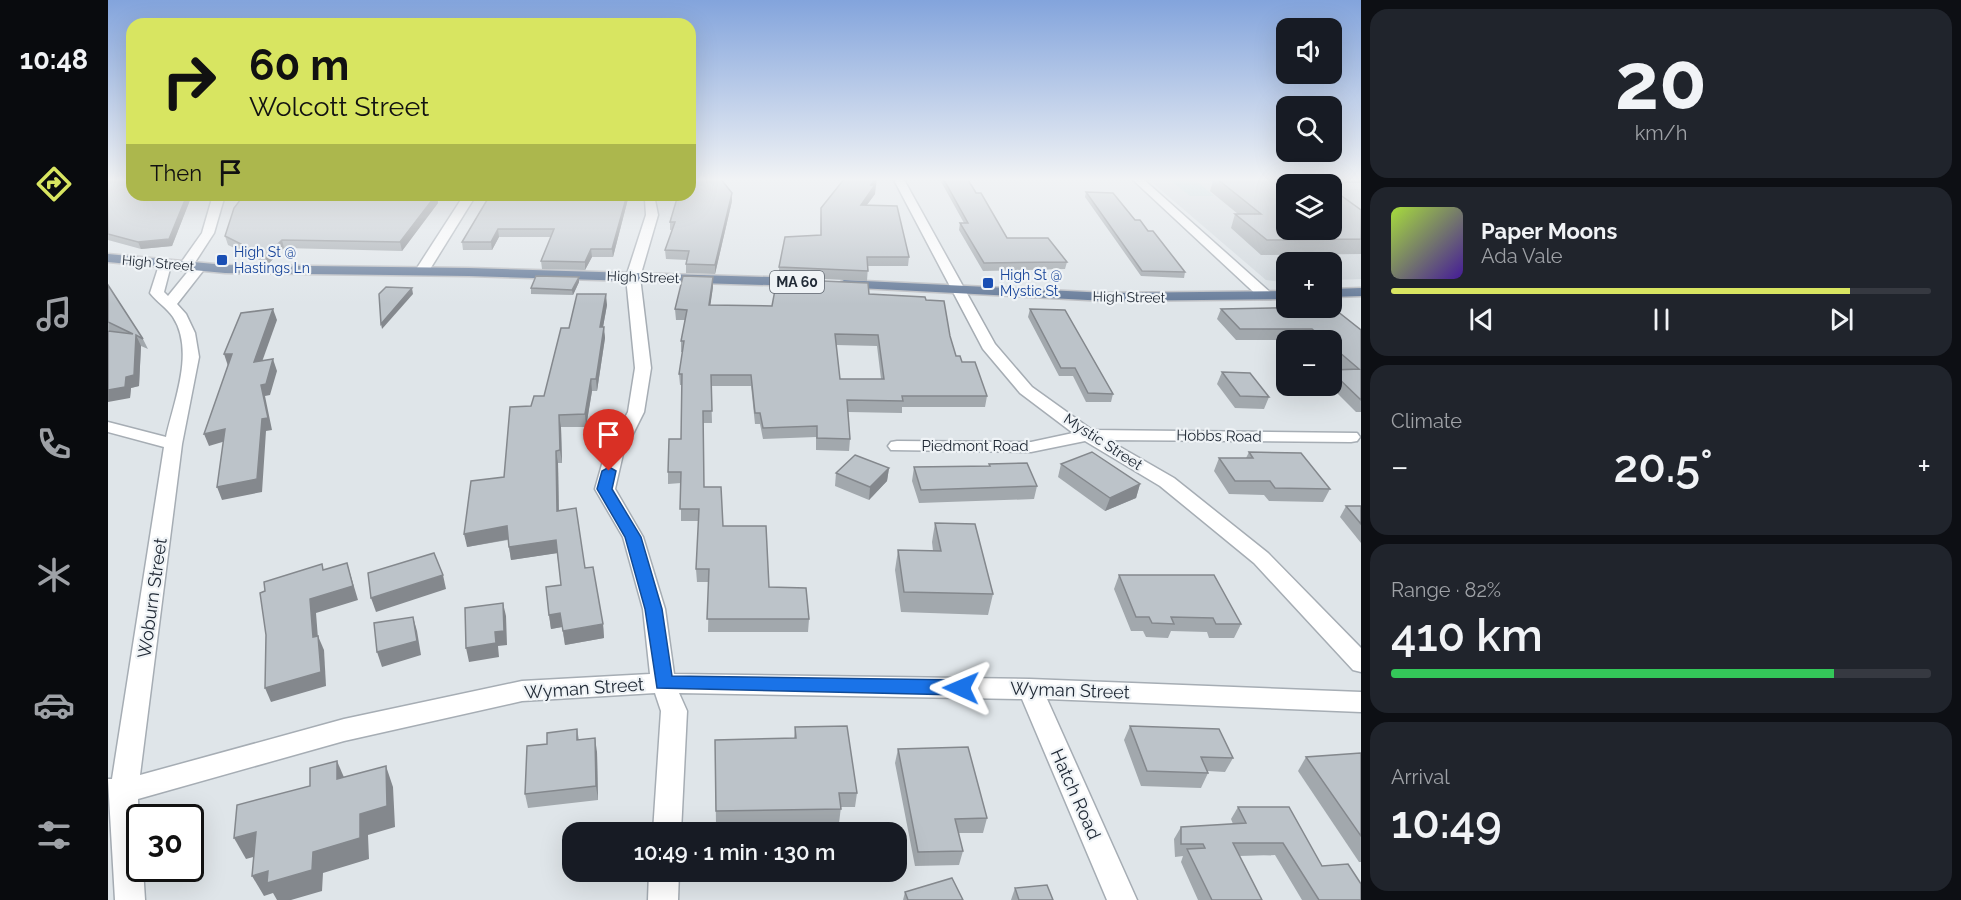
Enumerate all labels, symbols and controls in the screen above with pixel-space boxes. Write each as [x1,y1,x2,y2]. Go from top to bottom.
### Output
map controls [1276,18,1342,396]
button: sound [1276,18,1342,84]
text: 20 [1615,36,1707,127]
text: 60 m [249,41,349,90]
icon: right [150,42,228,120]
text: 10:48 [20,44,88,75]
text: Wolcott Street [249,91,429,122]
button: search [1276,96,1342,162]
text: km/h [1635,121,1687,145]
icon: arrive [214,156,247,189]
text: Then [150,160,202,186]
icon: directions [33,163,75,205]
button: layers [1276,174,1342,240]
text: Paper Moons [1481,218,1617,244]
place label: High St @ Hastings Ln [234,244,310,276]
text: Ada Vale [1481,244,1563,268]
street label: High Street [121,252,195,274]
button: + [1276,252,1342,318]
marker: High St @ Hastings Ln [215,253,229,267]
place label: High St @ Mystic St [1000,267,1062,299]
street label: High Street [606,268,680,286]
road number: MA 60 [770,271,824,293]
marker: High St @ Mystic St [981,276,995,290]
street label: High Street [1093,288,1166,306]
icon: music [33,293,75,335]
icon: previous [1465,303,1498,336]
icon: pause [1645,303,1678,336]
icon: next [1825,303,1858,336]
button: − [1276,330,1342,396]
pin [583,409,634,471]
text: Climate [1391,409,1462,433]
street label: Mystic Street [1060,410,1146,474]
icon: arrive [592,418,625,451]
icon: phone [33,423,75,465]
street label: Hobbs Road [1176,426,1262,446]
street label: Piedmont Road [922,437,1028,455]
text: 20.5° [1613,440,1713,493]
text: − [1391,447,1409,486]
text: + [1917,447,1931,486]
street label: Woburn Street [133,536,171,660]
icon: climate [33,554,75,596]
text: Range · 82% [1391,578,1501,602]
text: 410 km [1391,609,1543,662]
position arrow [929,656,993,720]
street label: Wyman Street [524,673,644,703]
street label: Wyman Street [1010,677,1130,703]
icon: car [33,684,75,726]
street label: Hatch Road [1047,745,1105,843]
text: Arrival [1391,765,1450,789]
text: 10:49 [1391,796,1502,849]
speed limit sign: 30 [126,804,204,882]
icon: filters [33,814,75,856]
text: 10:49 · 1 min · 130 m [634,839,835,865]

